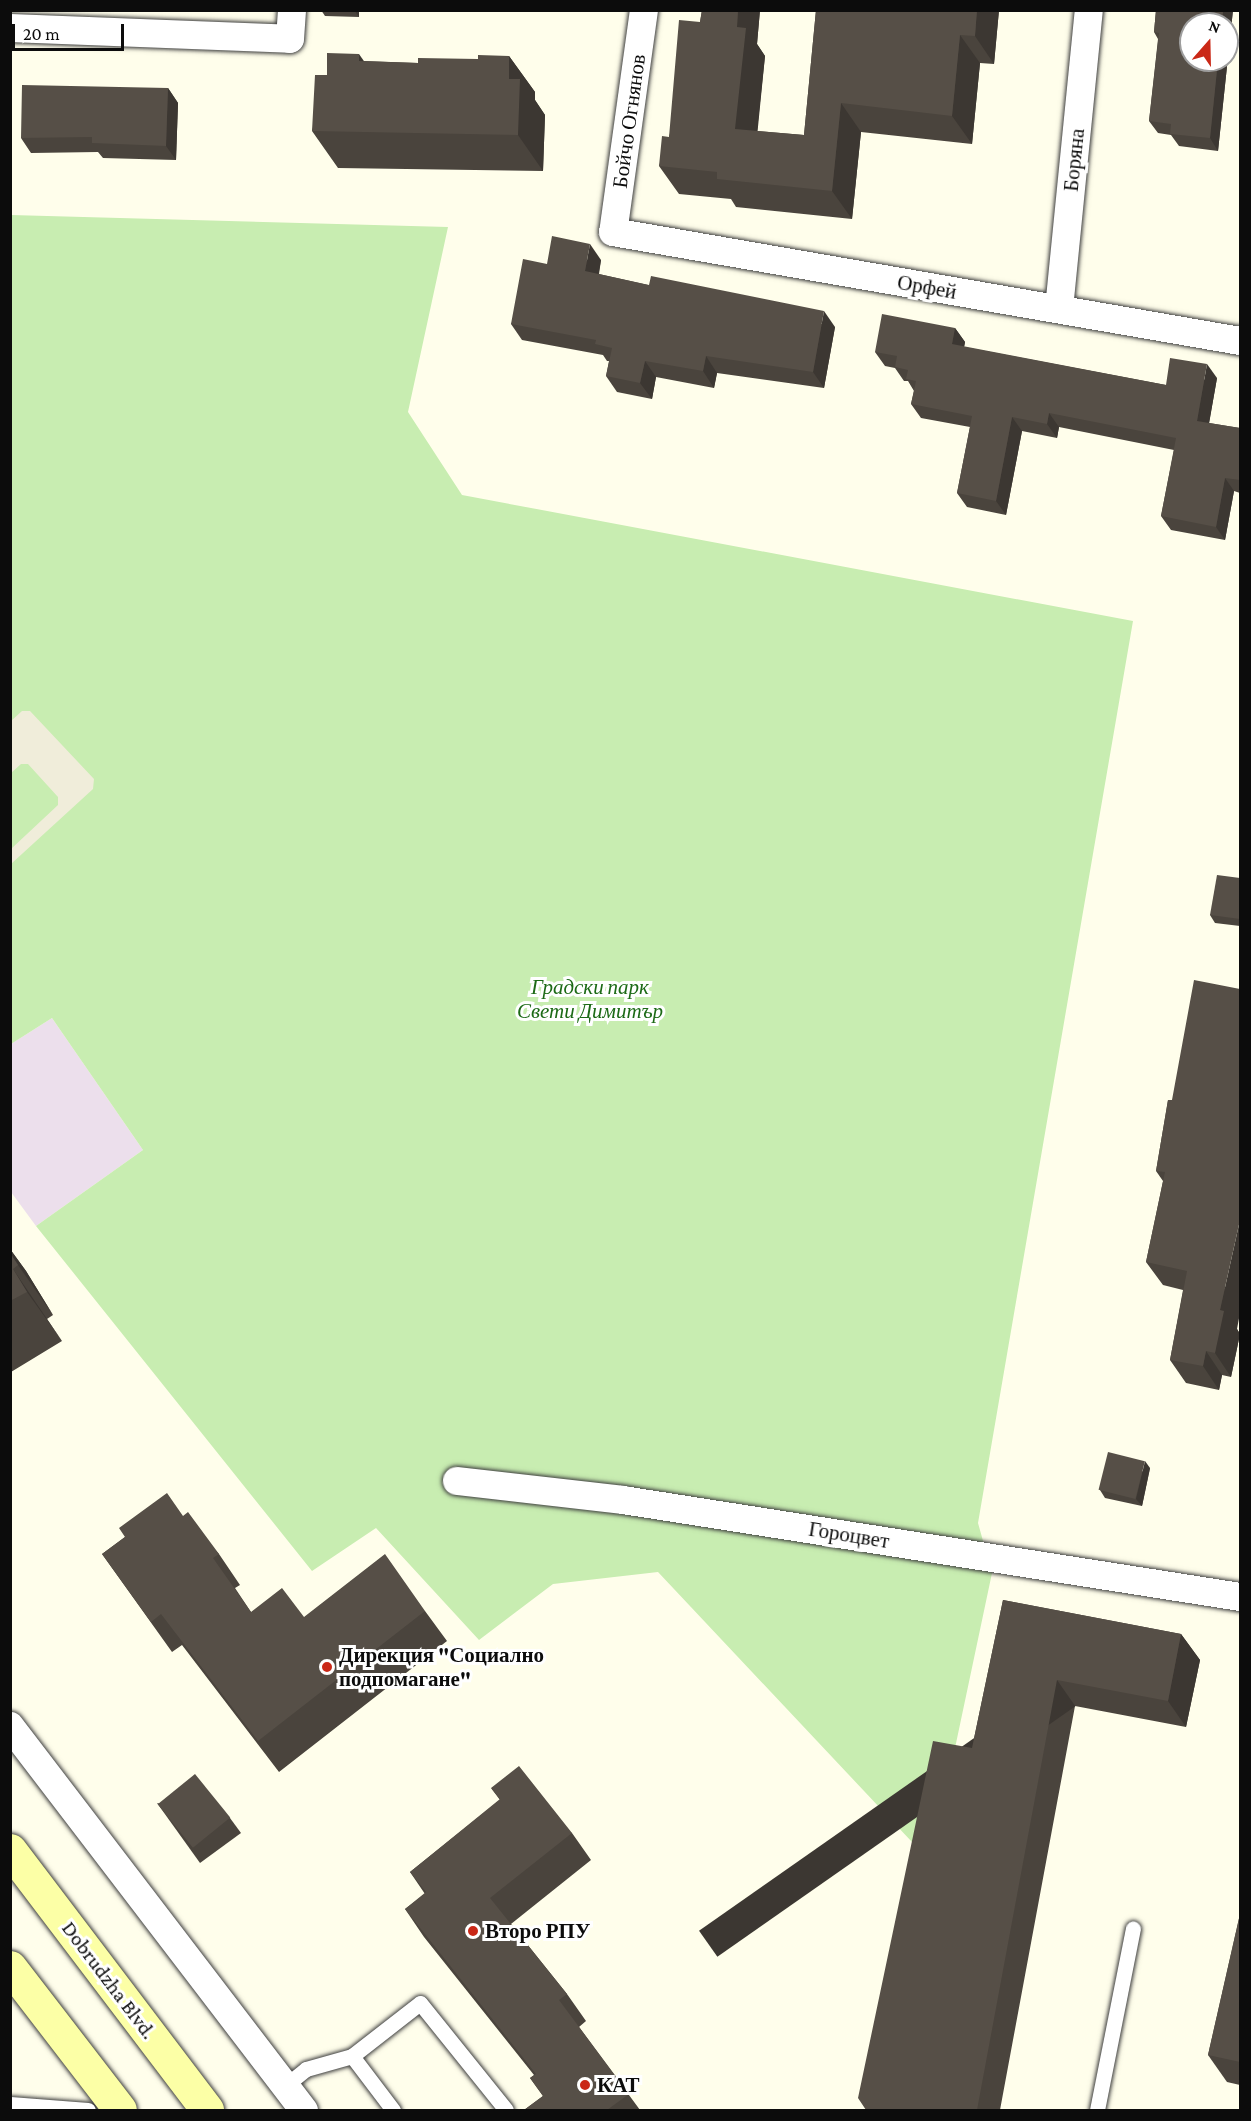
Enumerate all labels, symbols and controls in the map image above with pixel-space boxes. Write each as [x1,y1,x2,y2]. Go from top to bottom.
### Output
scale bar [15,12,128,50]
north arrow [1179,12,1239,72]
text: N [1207,17,1223,36]
text: 20 m [23,24,60,44]
street label: Бойчо Огнянов [607,52,651,190]
street label: Боряна [1058,127,1090,193]
street label: Орфей [895,269,959,305]
park label: Градски парк Свети Димитър [517,974,663,1024]
street label: Гороцвет [807,1516,891,1554]
place label: Дирекция "Социално подпомагане" [339,1642,544,1692]
marker: Дирекция "Социално подпомагане" [320,1660,334,1674]
street label: Dobrudzha Blvd. [56,1916,162,2044]
place label: Второ РПУ [485,1918,590,1944]
marker: Второ РПУ [466,1924,480,1938]
place label: КАТ [597,2072,640,2098]
marker: КАТ [578,2078,592,2092]

